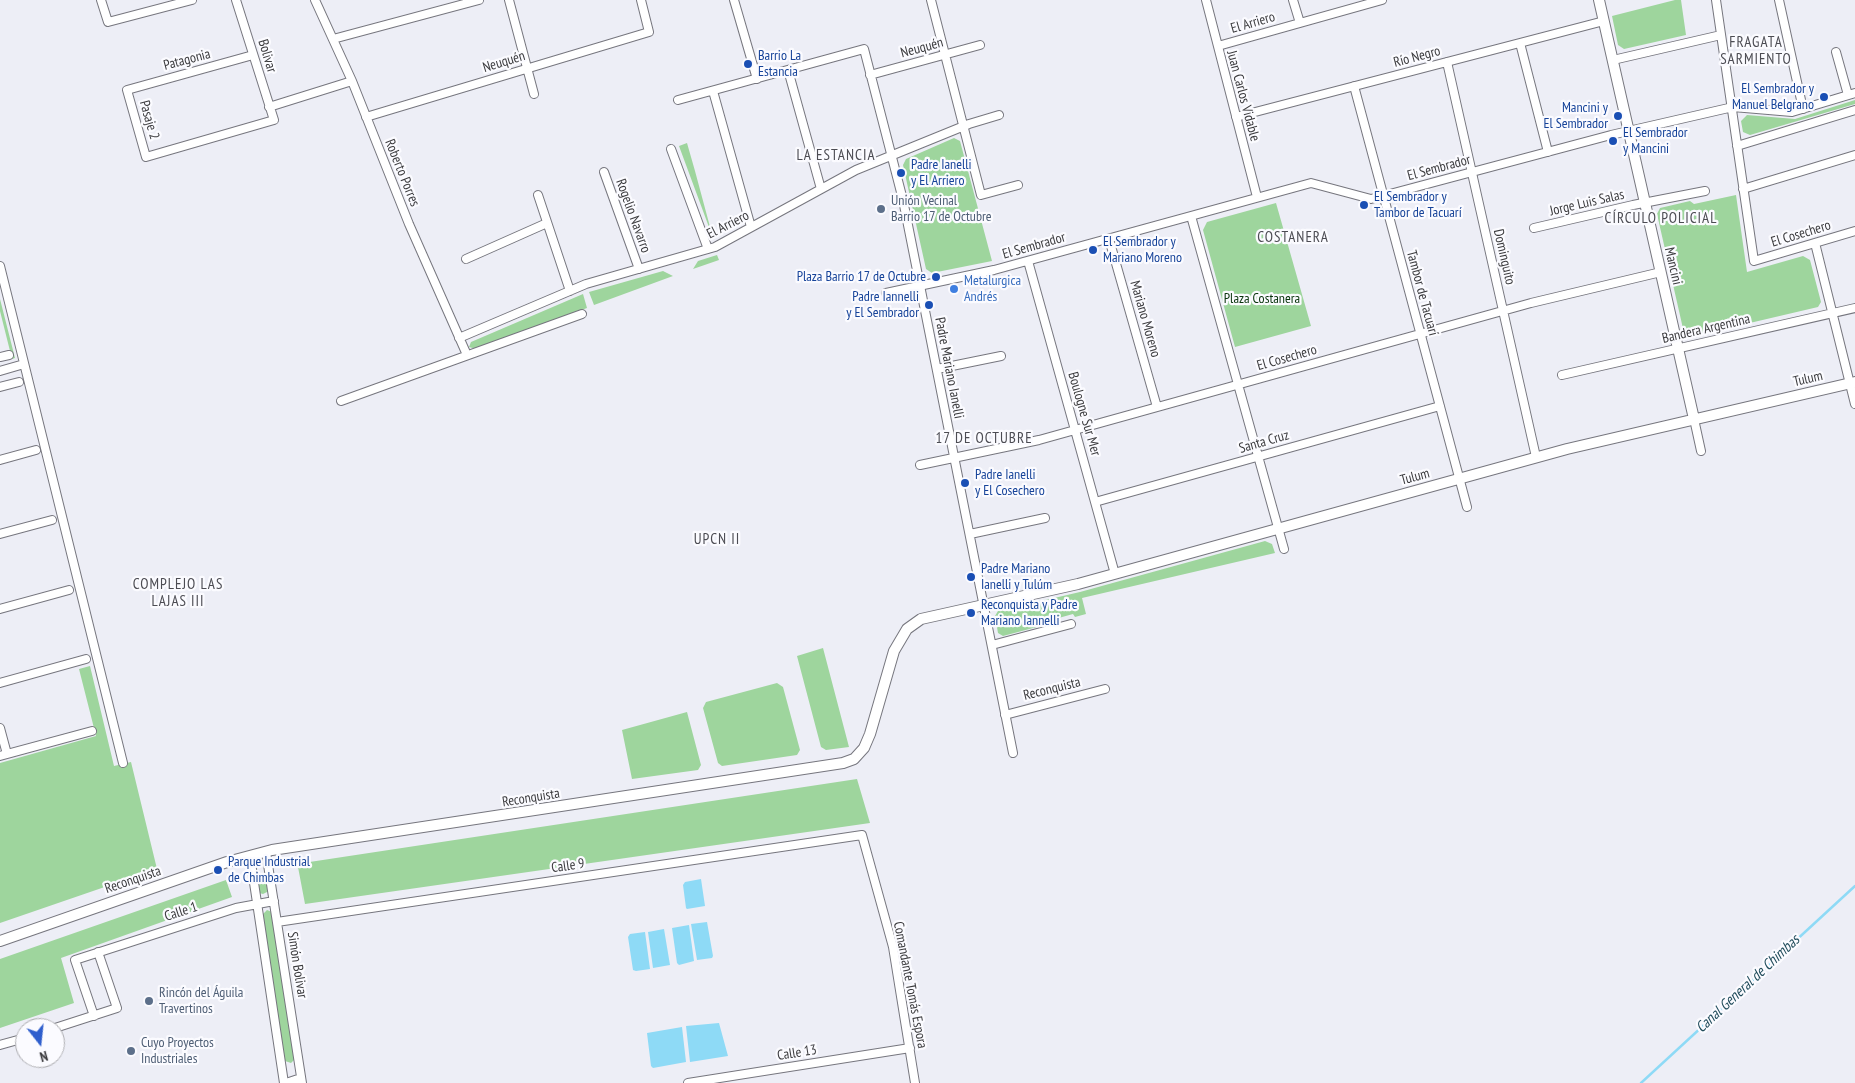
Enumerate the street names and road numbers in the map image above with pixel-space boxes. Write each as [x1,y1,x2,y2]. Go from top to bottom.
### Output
street label: El Arriero [1229,9,1277,37]
street label: Neuquén [899,34,945,62]
street label: Bolivar [254,37,280,75]
street label: Río Negro [1392,43,1442,71]
street label: Patagonia [162,46,212,74]
street label: Neuquén [481,48,527,76]
street label: Juan Carlos Vidable [1223,49,1263,143]
street label: Pasaje 2 [135,98,163,142]
street label: Roberto Porres [381,137,423,209]
street label: El Sembrador [1406,152,1472,184]
street label: Rogelio Navarro [612,177,654,255]
street label: Jorge Luis Salas [1548,186,1626,220]
street label: El Arriero [704,207,752,243]
street label: El Cosechero [1769,217,1833,251]
street label: Dominguito [1489,228,1519,286]
street label: El Sembrador [1001,229,1067,263]
street label: Mancini [1661,246,1685,286]
street label: Tambor de Tacuarí [1403,248,1441,338]
street label: Mariano Moreno [1126,279,1164,359]
street label: Bandera Argentina [1660,311,1752,347]
street label: Padre Mariano Ianelli [931,316,967,420]
street label: El Cosechero [1255,341,1319,375]
street label: Tulum [1792,367,1824,391]
street label: Boulogne Sur Mer [1064,370,1104,458]
street label: Santa Cruz [1237,427,1291,457]
street label: Tulum [1399,465,1431,489]
street label: Reconquista [1022,674,1082,704]
street label: Reconquista [501,785,561,811]
street label: Calle 9 [550,855,586,877]
street label: Reconquista [103,863,163,897]
street label: Calle 1 [163,899,199,925]
street label: Comandante Tomás Espora [889,920,931,1050]
street label: Simón Bolivar [283,931,311,999]
street label: Calle 13 [776,1042,818,1064]

